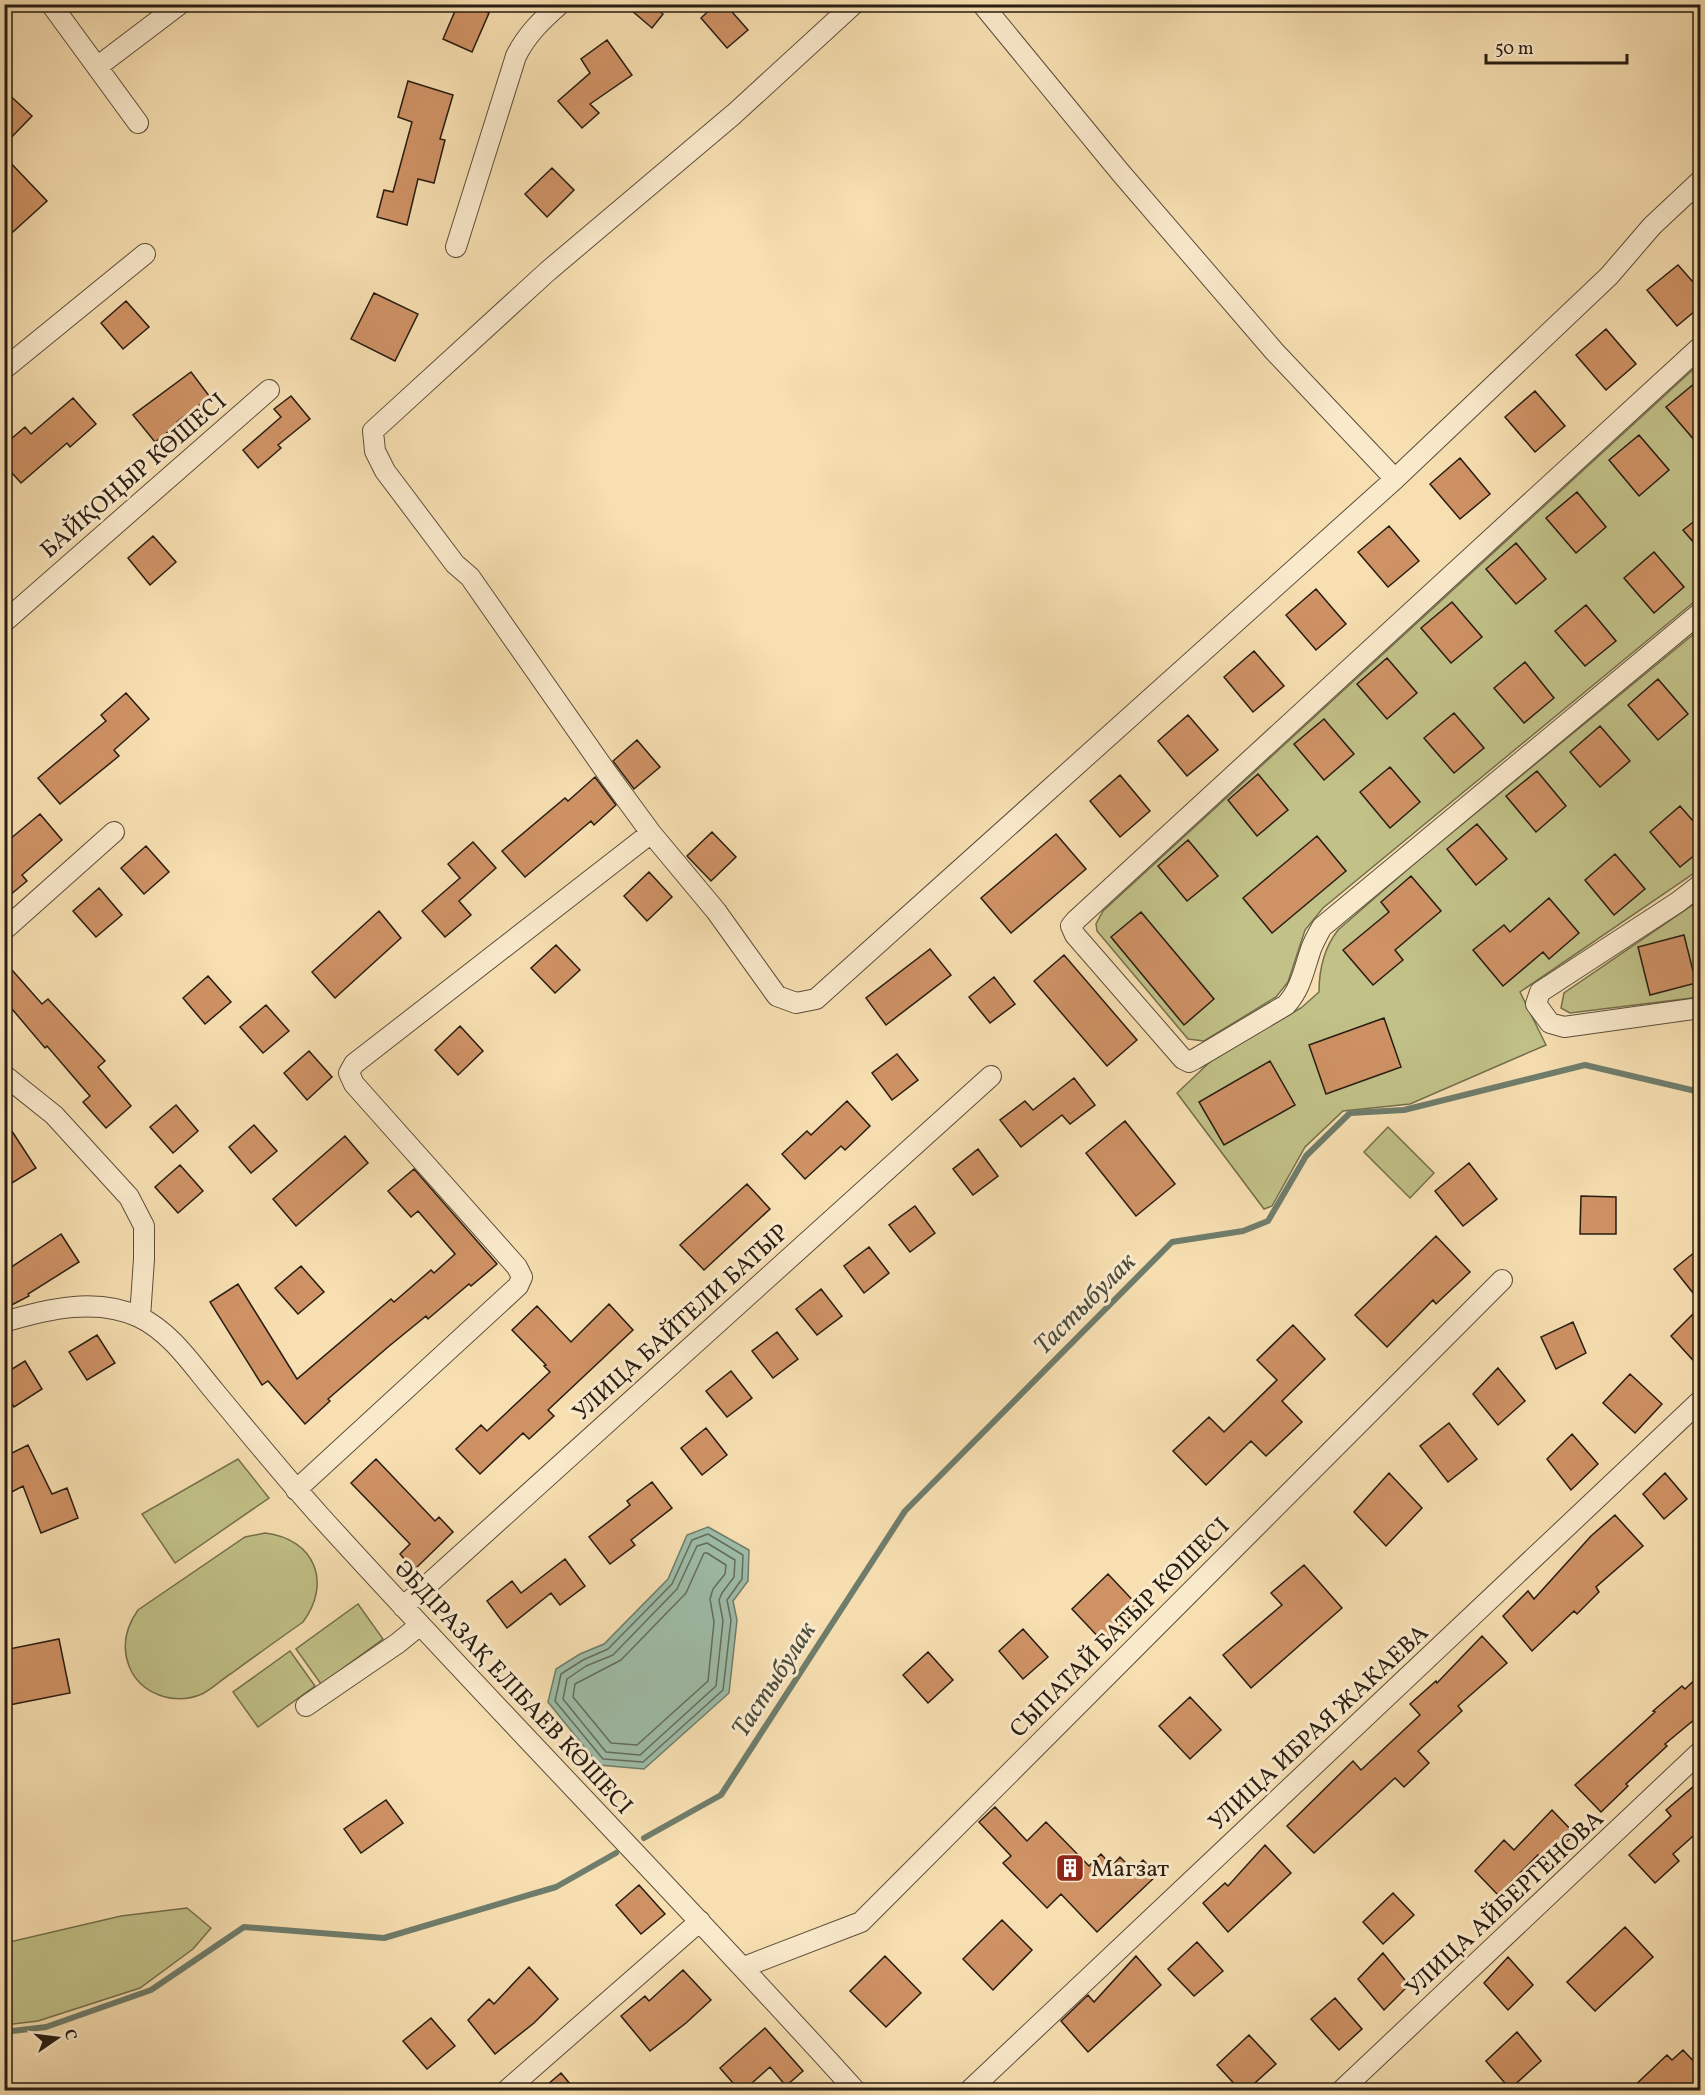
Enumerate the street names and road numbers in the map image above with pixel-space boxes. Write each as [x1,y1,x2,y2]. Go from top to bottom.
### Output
street label: БАЙҚОҢЫР КӨШЕСІ [34,386,235,567]
street label: УЛИЦА БАЙТЕЛИ БАТЫР [566,1217,797,1430]
street label: СЫПАТАЙ БАТЫР КӨШЕСІ [1003,1511,1238,1746]
street label: ӘБДІРАЗАҚ ЕЛІБАЕВ КӨШЕСІ [385,1554,640,1823]
street label: УЛИЦА ИБРАЯ ЖАКАЕВА [1202,1617,1437,1840]
street label: УЛИЦА АЙБЕРГЕНОВА [1399,1803,1612,2006]

